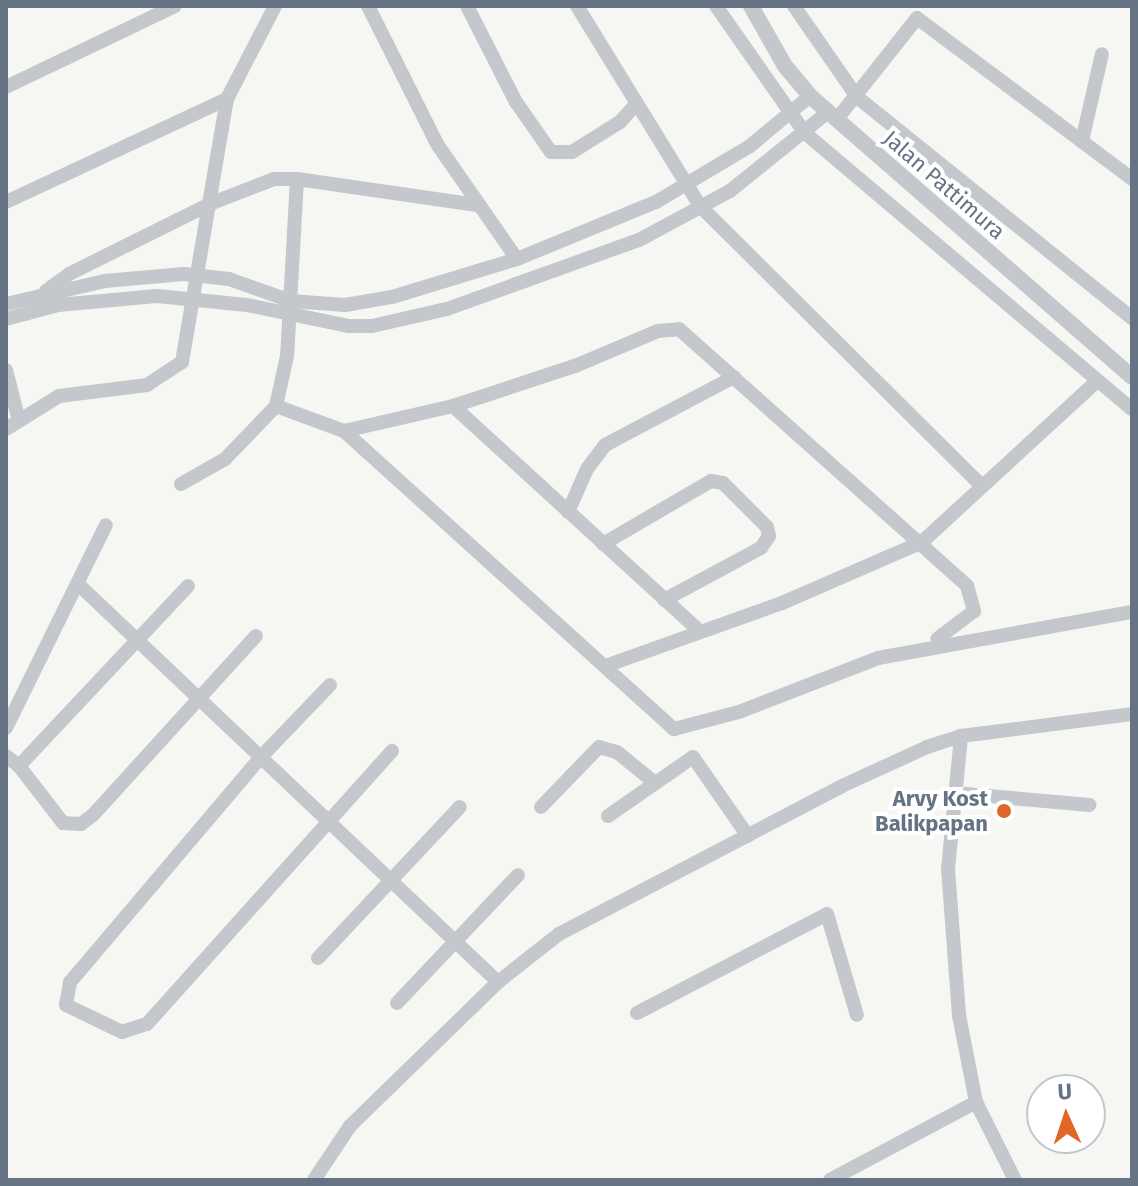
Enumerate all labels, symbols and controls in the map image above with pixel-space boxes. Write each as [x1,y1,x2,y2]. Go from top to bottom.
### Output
street label: Jalan Pattimura [878,125,1010,245]
place label: Arvy Kost Balikpapan [875,785,988,836]
marker: Arvy Kost Balikpapan [995,802,1013,820]
north arrow [1026,1074,1106,1154]
text: U [1057,1078,1073,1105]

